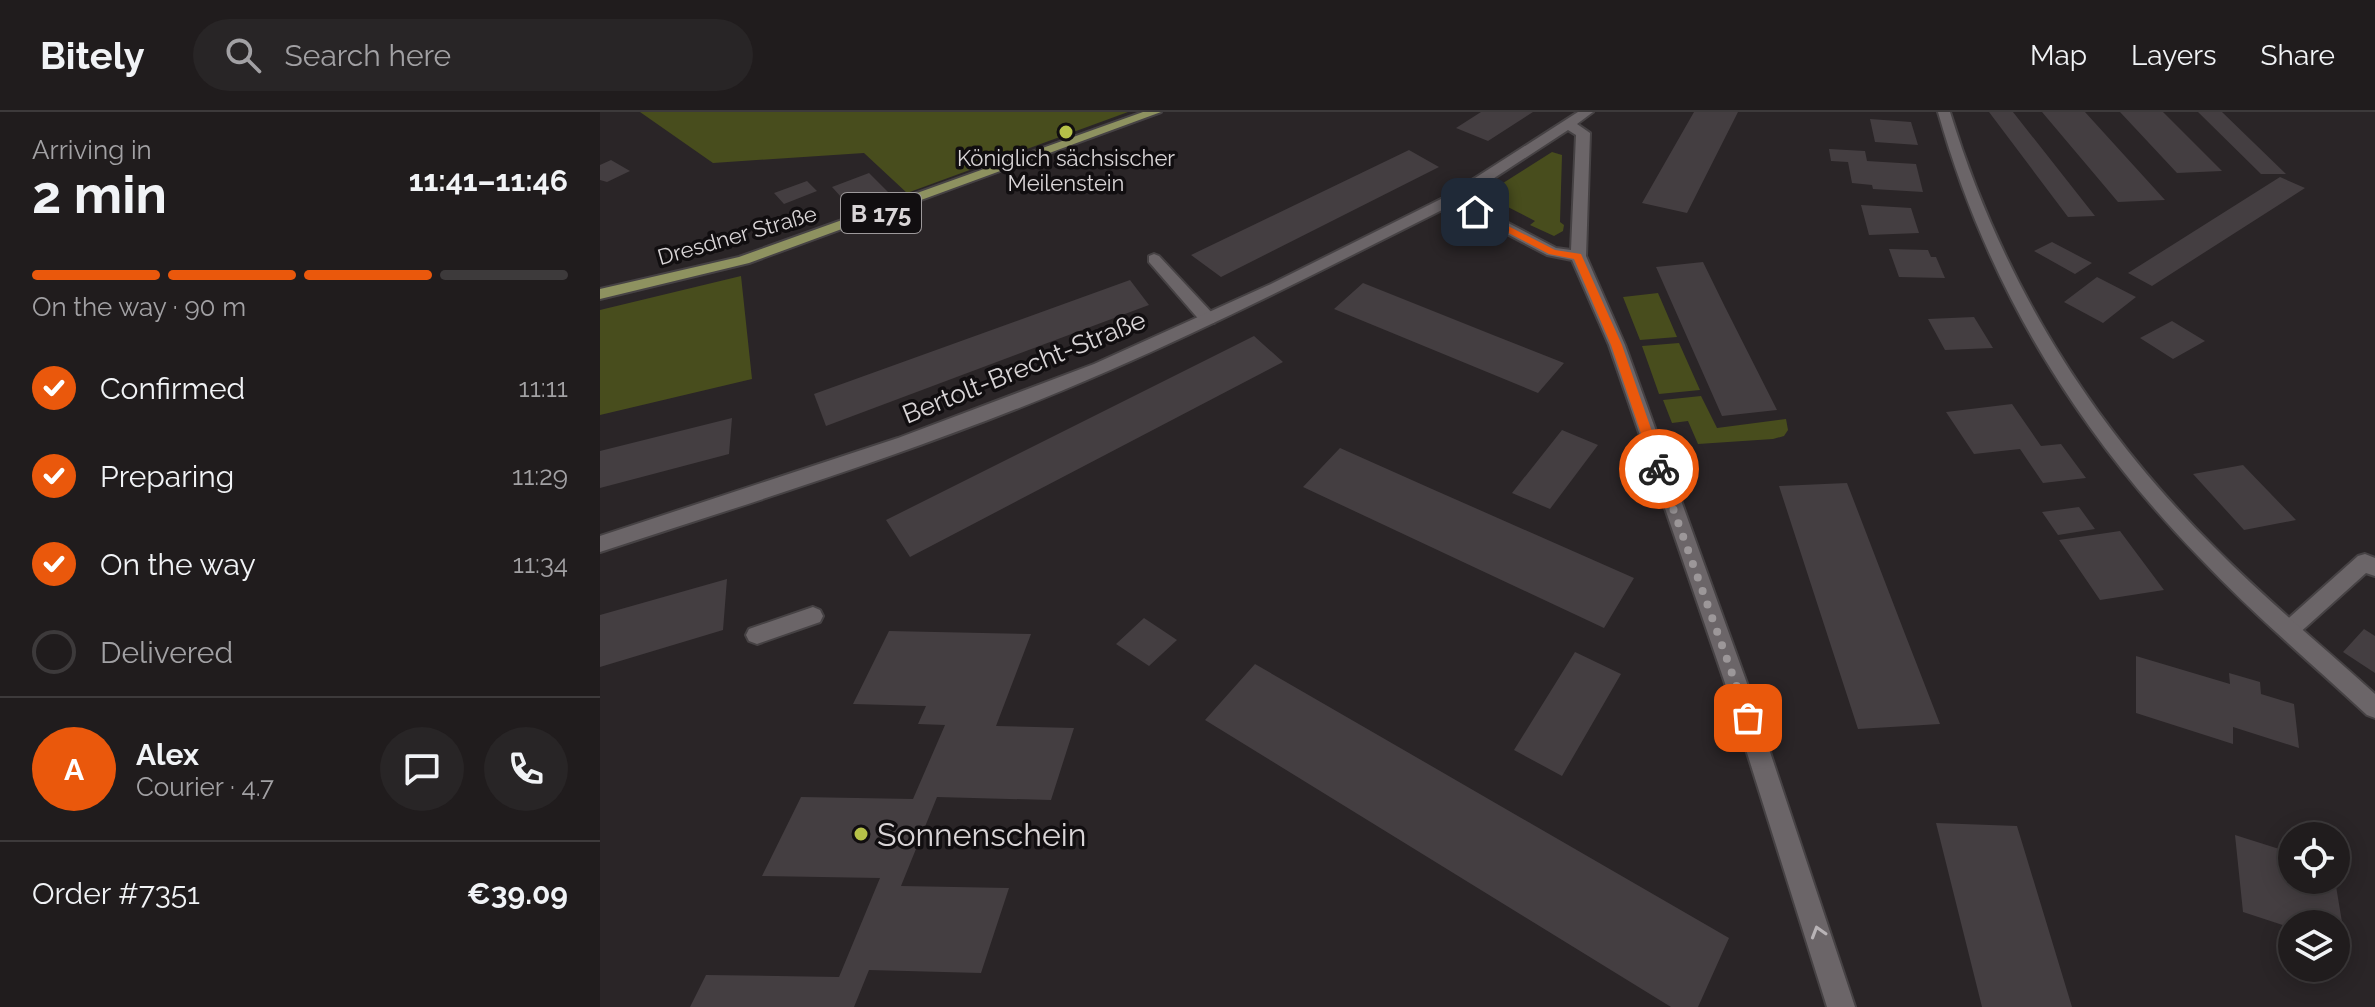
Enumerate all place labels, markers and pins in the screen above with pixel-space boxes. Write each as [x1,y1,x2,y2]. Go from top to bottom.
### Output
marker: Königlich sächsischer Meilenstein [1057,123,1075,141]
place label: Königlich sächsischer Meilenstein [957,145,1175,196]
pin [1441,178,1509,246]
pin [1714,684,1782,752]
place label: Sonnenschein [877,816,1086,853]
marker: Sonnenschein [852,825,870,843]

